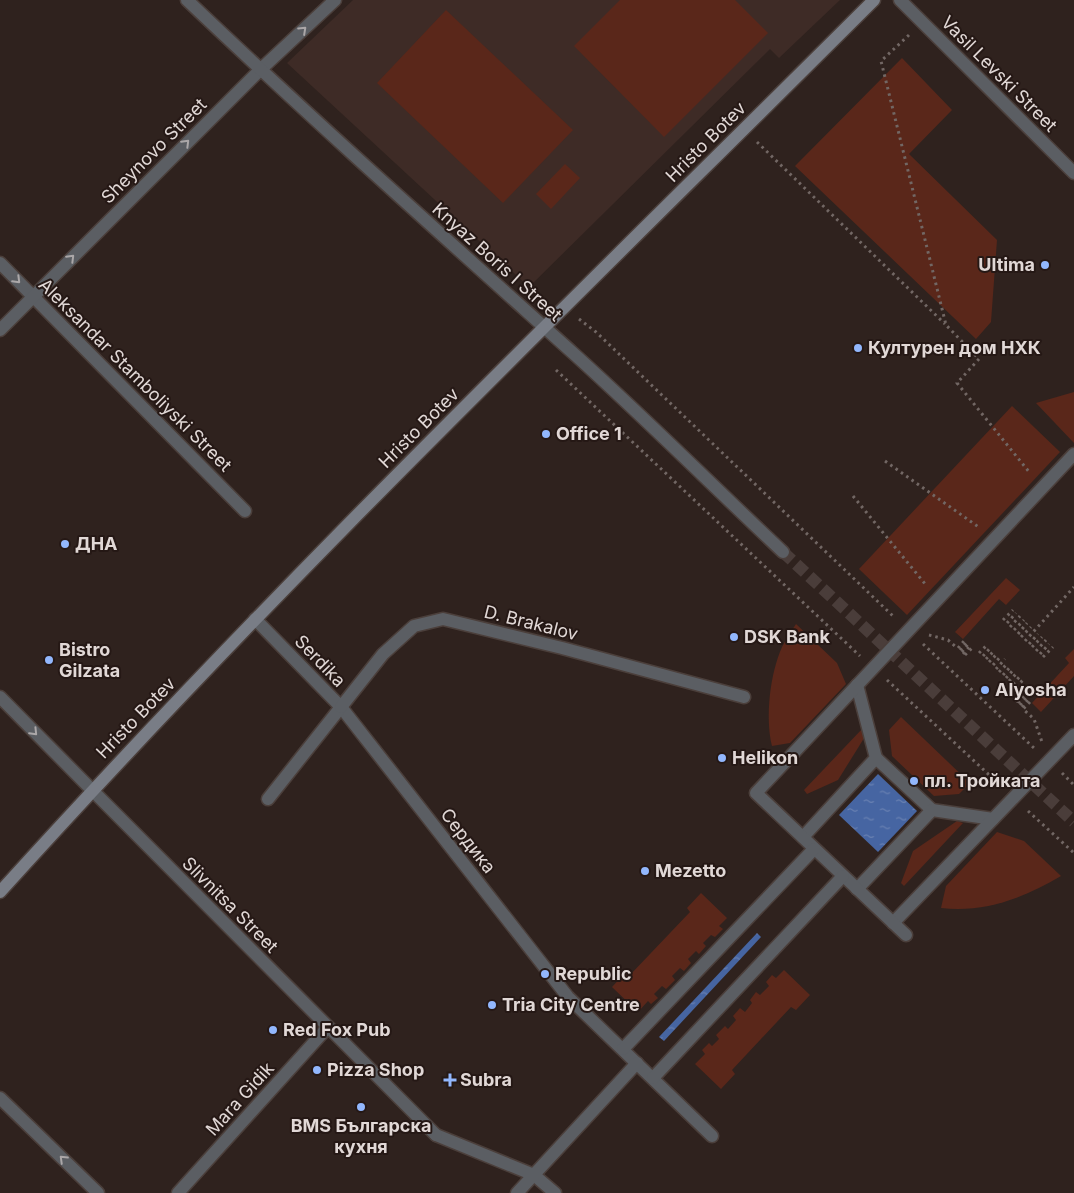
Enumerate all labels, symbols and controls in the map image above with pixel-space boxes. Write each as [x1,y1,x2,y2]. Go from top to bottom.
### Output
street label: Vasil Levski Street [937,11,1062,136]
one-way arrow [297,27,306,36]
street label: Sheynovo Street [97,94,211,208]
street label: Hristo Botev [661,97,750,186]
one-way arrow [180,140,189,149]
street label: Knyaz Boris I Street [428,198,566,325]
place label: Ultima [978,254,1035,275]
one-way arrow [65,255,74,264]
marker: Ultima [1039,259,1051,271]
one-way arrow [11,274,20,283]
street label: Aleksandar Stamboliyski Street [35,274,236,475]
place label: Културен дом НХК [868,337,1041,358]
marker: Културен дом НХК [852,342,864,354]
street label: Hristo Botev [374,383,463,472]
place label: Office 1 [556,423,622,444]
marker: Office 1 [540,428,552,440]
place label: ДНА [75,533,118,554]
marker: ДНА [59,538,71,550]
street label: D. Brakalov [482,601,580,644]
place label: DSK Bank [744,626,831,647]
street label: Serdika [291,630,350,691]
marker: DSK Bank [728,631,740,643]
place label: Bistro Gilzata [59,639,120,681]
marker: Bistro Gilzata [43,654,55,666]
street label: Hristo Botev [92,673,179,762]
place label: Alyosha [995,679,1067,700]
marker: Alyosha [979,684,991,696]
one-way arrow [28,726,37,735]
place label: Helikon [732,747,798,768]
marker: Helikon [716,752,728,764]
place label: пл. Тройката [924,770,1041,791]
marker: пл. Тройката [908,775,920,787]
street label: Сердика [437,804,500,877]
street label: Slivnitsa Street [178,852,283,957]
place label: Mezetto [655,860,726,881]
marker: Mezetto [639,865,651,877]
place label: Republic [555,963,632,984]
marker: Republic [539,968,551,980]
place label: Tria City Centre [502,994,640,1015]
marker: Tria City Centre [486,999,498,1011]
place label: Red Fox Pub [283,1019,391,1040]
marker: Red Fox Pub [267,1024,279,1036]
street label: Mara Gidik [201,1058,278,1140]
place label: Pizza Shop [327,1059,424,1080]
marker: Pizza Shop [311,1064,323,1076]
place label: Subra [460,1069,512,1090]
marker: Subra [444,1074,456,1086]
marker: BMS Българска кухня [355,1101,367,1113]
place label: BMS Българска кухня [291,1115,431,1157]
one-way arrow [60,1156,69,1165]

